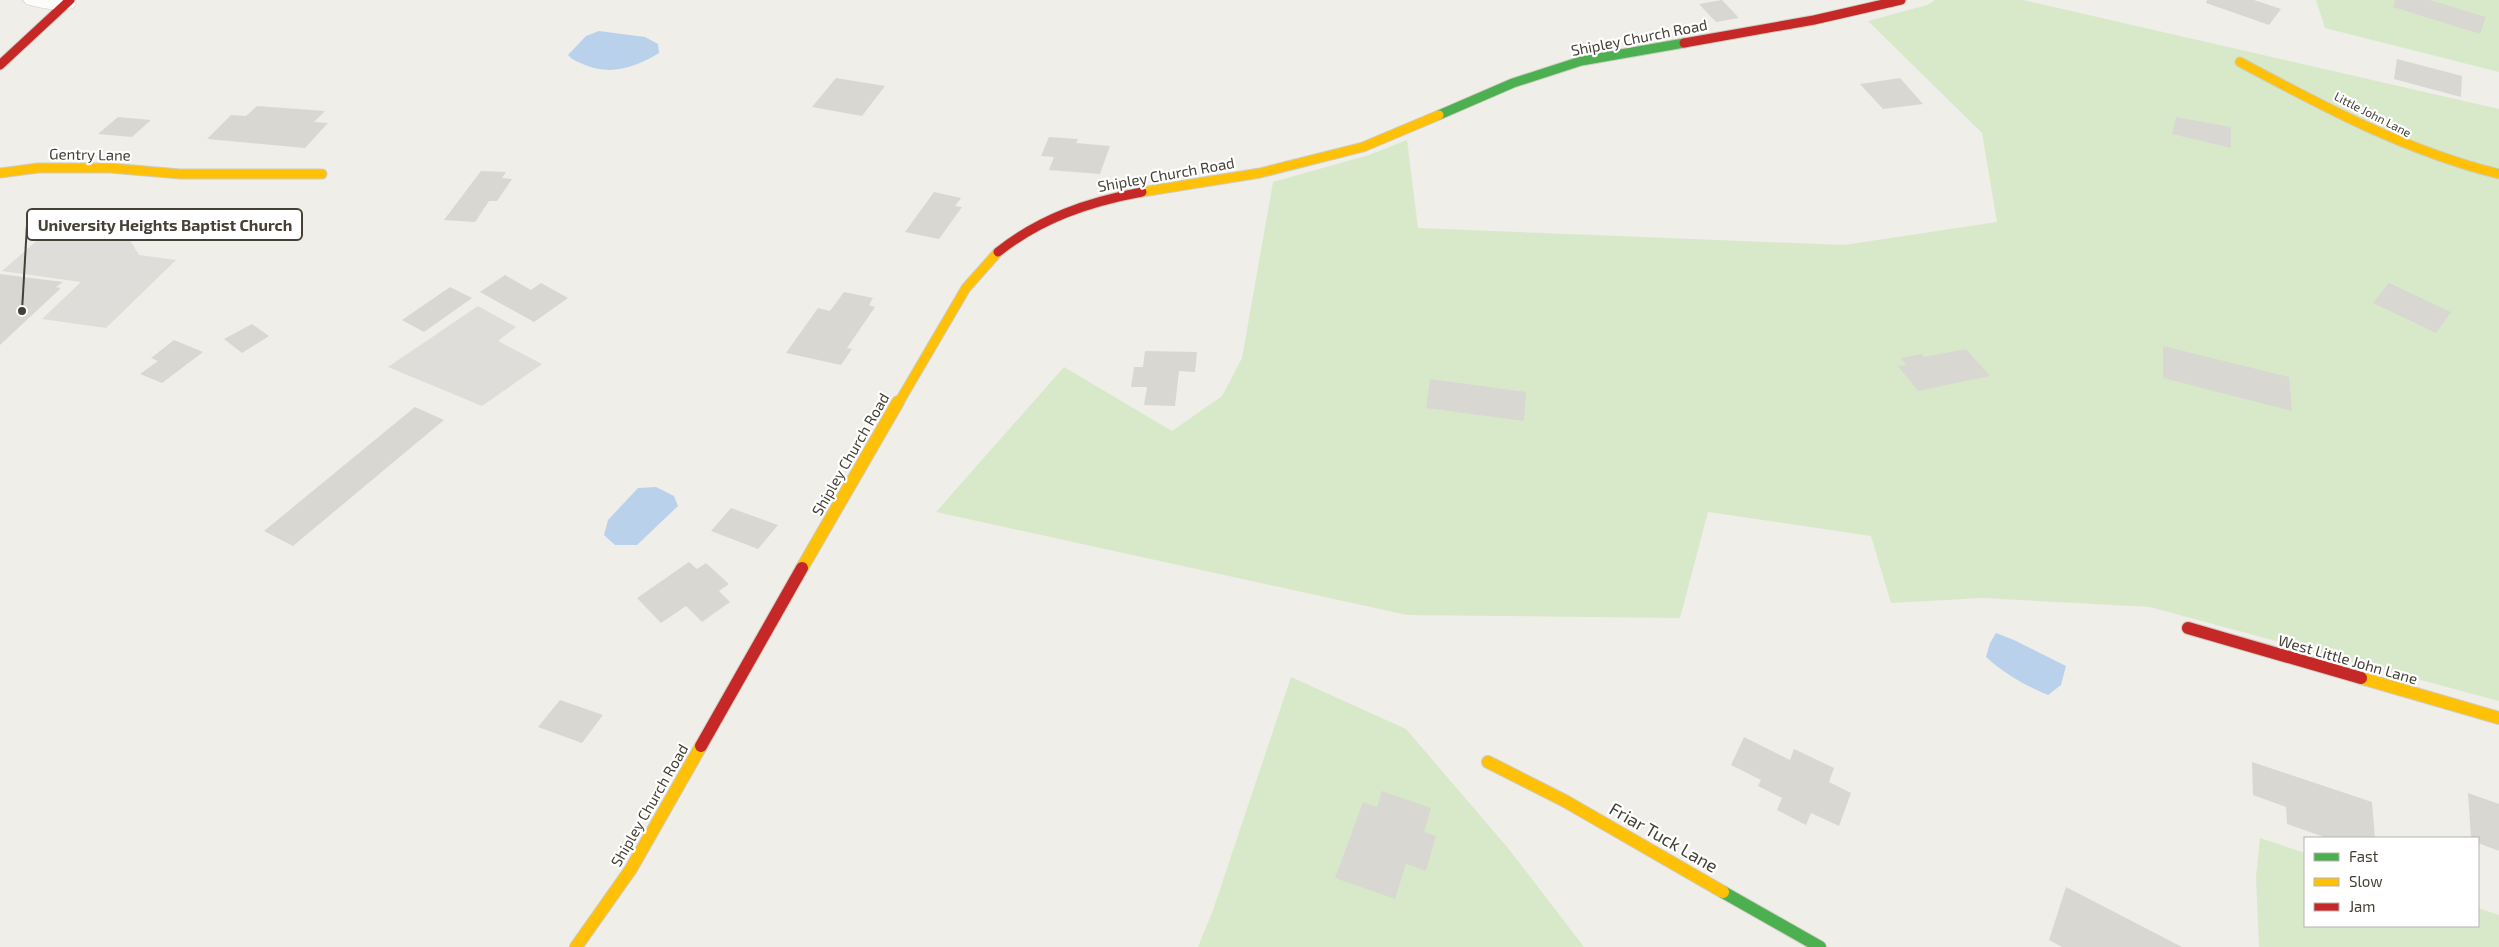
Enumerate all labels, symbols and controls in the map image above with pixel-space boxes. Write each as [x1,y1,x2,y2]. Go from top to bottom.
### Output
street label: Shipley Church Road [1569,15,1709,59]
street label: Little John Lane [2332,89,2414,139]
street label: Gentry Lane [49,144,131,164]
street label: Shipley Church Road [1096,153,1236,195]
callout: University Heights Baptist Church [27,209,302,240]
text: University Heights Baptist Church [38,215,292,235]
street label: Shipley Church Road [808,390,892,518]
street label: West Little John Lane [2276,630,2420,688]
street label: Shipley Church Road [607,741,691,869]
street label: Friar Tuck Lane [1606,797,1722,877]
legend [2304,837,2479,927]
text: Fast [2349,847,2379,865]
text: Slow [2349,872,2383,890]
text: Jam [2349,897,2375,915]

